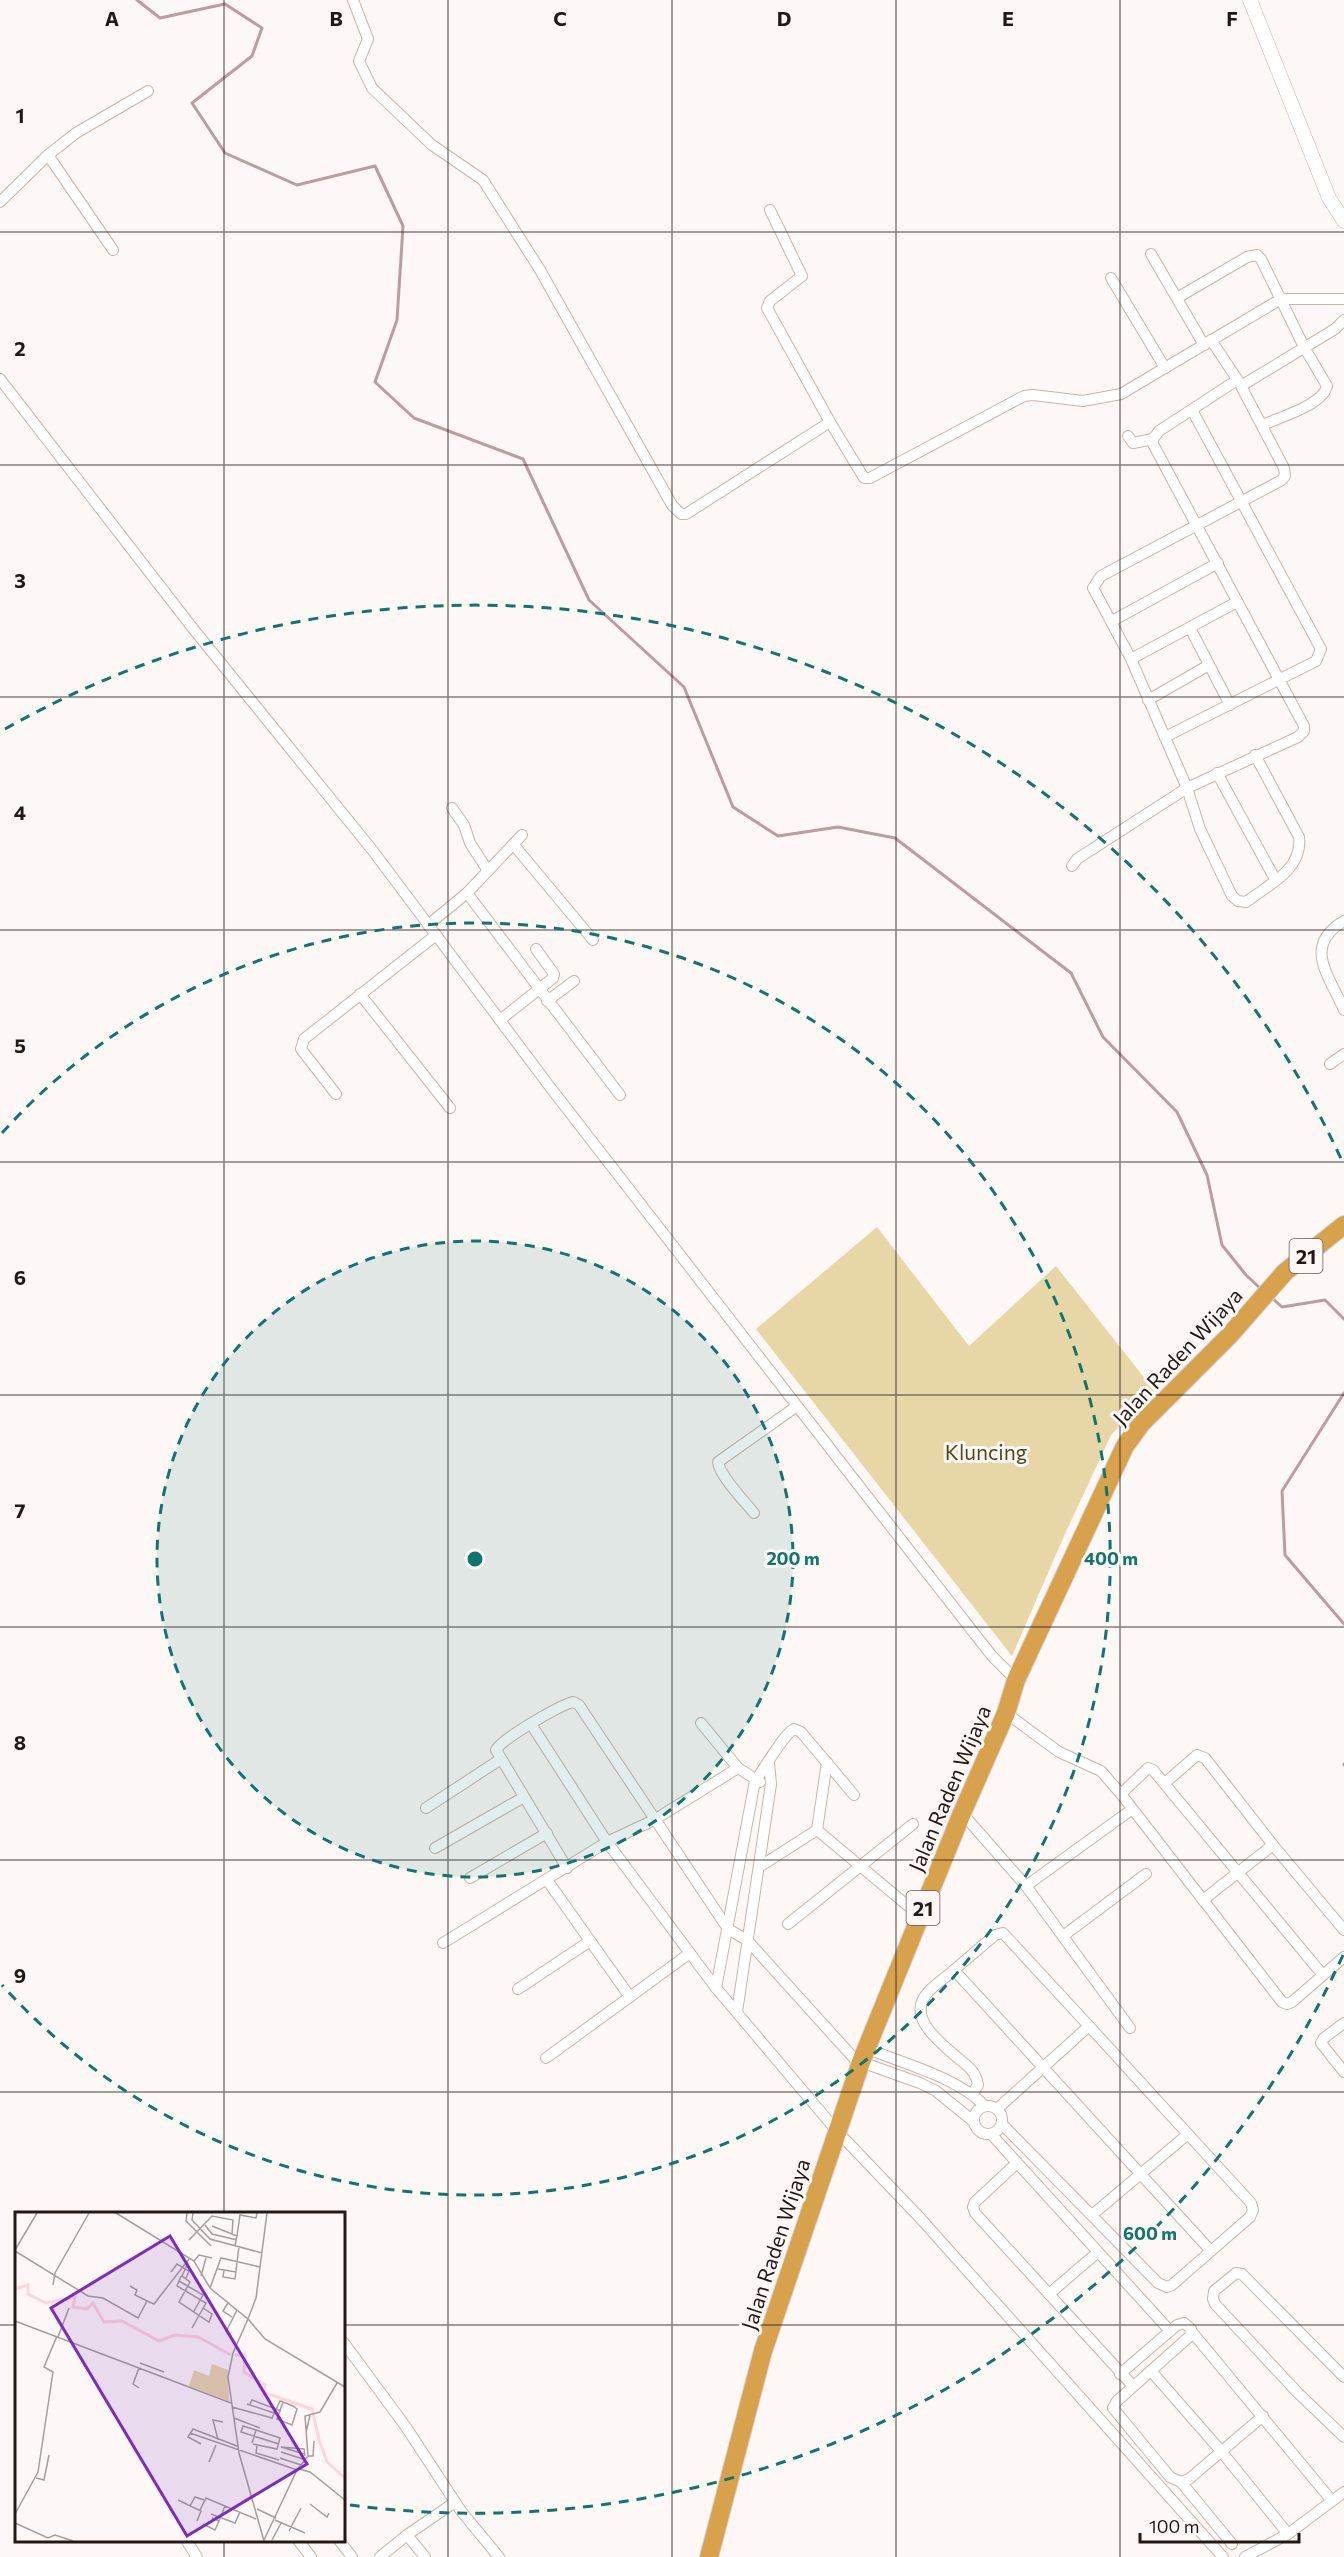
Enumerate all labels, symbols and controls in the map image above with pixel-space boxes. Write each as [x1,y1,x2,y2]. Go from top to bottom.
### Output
text: A [105,6,119,30]
text: B [329,6,343,30]
text: C [553,6,567,30]
text: D [777,6,791,30]
text: E [1002,6,1014,30]
text: F [1226,6,1238,30]
text: 1 [15,103,25,127]
text: 2 [14,336,26,360]
text: 3 [14,568,26,592]
text: 4 [14,800,26,824]
text: 5 [14,1033,26,1057]
road number: 21 [1290,1239,1322,1273]
text: 6 [14,1265,26,1289]
street label: Jalan Raden Wijaya [1107,1282,1247,1430]
park label: Kluncing [945,1439,1027,1464]
text: 7 [15,1498,26,1522]
text: 200 m [766,1547,820,1569]
text: 400 m [1084,1547,1138,1569]
centre of rings [465,1549,485,1569]
street label: Jalan Raden Wijaya [903,1701,995,1875]
text: 8 [14,1730,26,1754]
road number: 21 [906,1891,940,1925]
text: 9 [14,1963,26,1987]
street label: Jalan Raden Wijaya [736,2155,814,2333]
inset map [15,2212,345,2542]
text: 600 m [1123,2222,1177,2244]
scale bar [1140,2506,1299,2544]
text: 100 m [1149,2515,1199,2537]

